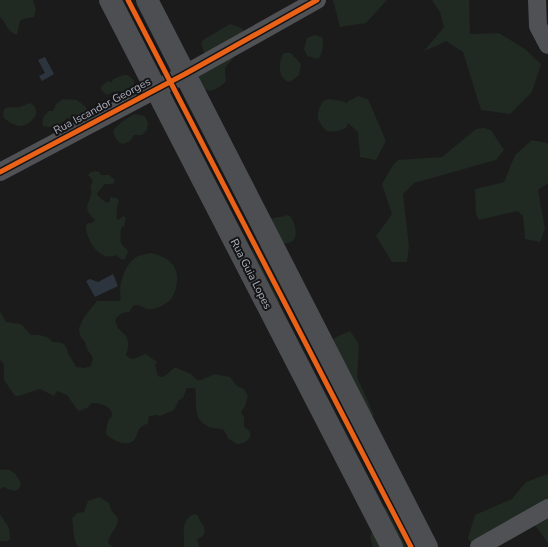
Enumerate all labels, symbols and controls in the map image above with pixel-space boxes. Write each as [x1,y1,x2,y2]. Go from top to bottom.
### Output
street label: Rua Iscandor Georges [51,74,153,138]
street label: Rua Guia Lopes [227,236,275,312]

